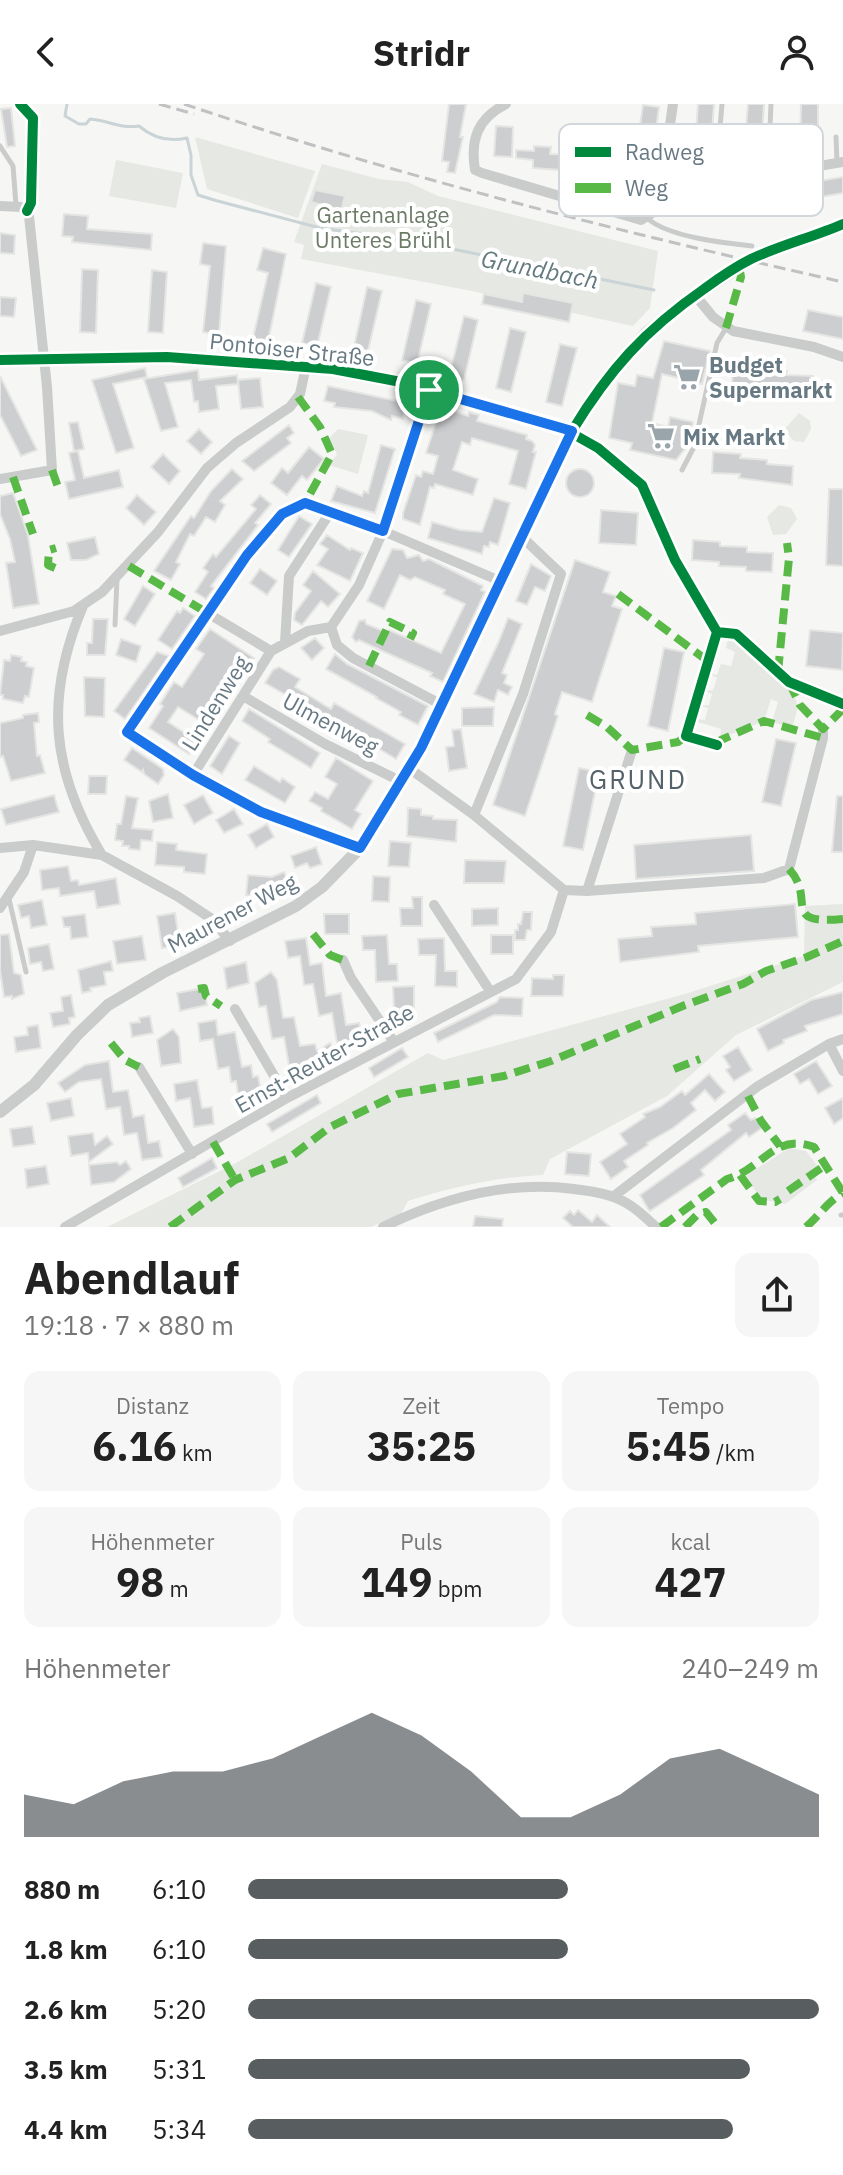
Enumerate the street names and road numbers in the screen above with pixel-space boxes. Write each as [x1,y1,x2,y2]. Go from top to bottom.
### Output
street label: Pontoiser Straße [208,326,376,372]
street label: Lindenweg [174,650,256,756]
street label: Ulmenweg [278,686,385,761]
street label: Maurener Weg [162,866,302,959]
street label: Ernst-Reuter-Straße [229,997,419,1119]

